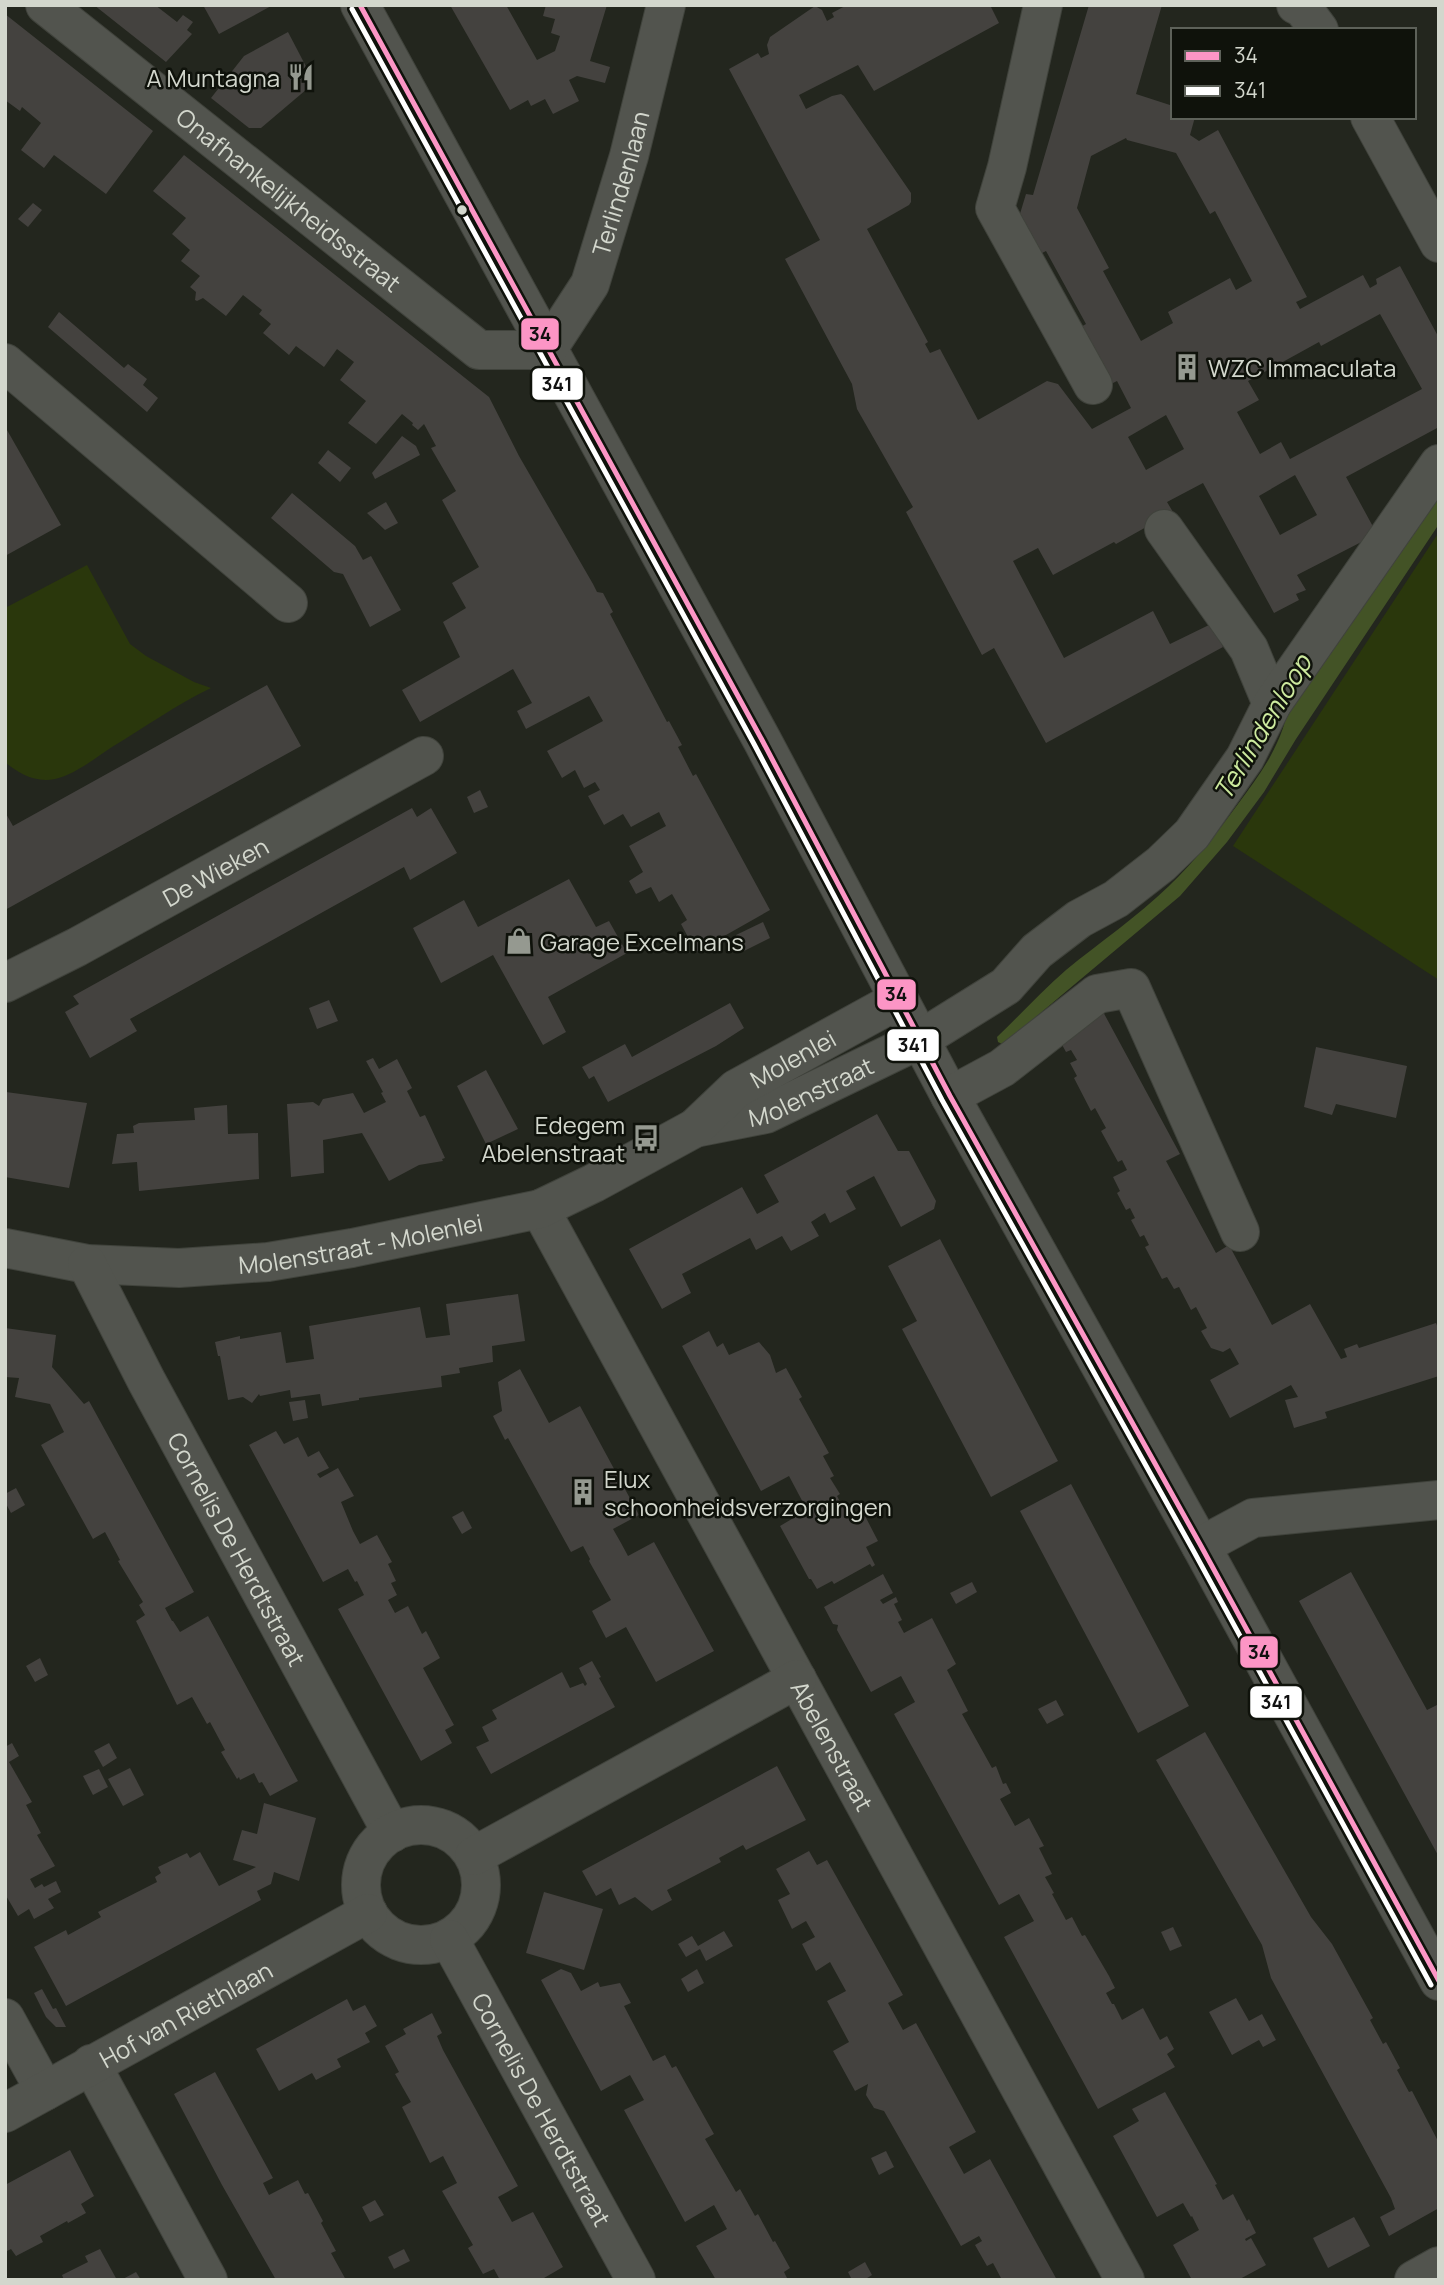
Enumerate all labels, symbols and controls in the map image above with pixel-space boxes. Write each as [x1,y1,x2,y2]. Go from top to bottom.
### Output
legend [1171,28,1416,119]
text: 34 [1234,41,1258,69]
place label: A Muntagna [147,61,280,94]
restaurant icon: A Muntagna [286,62,316,92]
text: 341 [1234,76,1266,104]
street label: Onafhankelijkheidsstraat [170,100,408,299]
street label: Terlindenlaan [583,107,656,260]
unlabelled marker [455,203,469,217]
line badge: 34 [520,317,560,351]
text: 34 [529,321,551,347]
place label: WZC Immaculata [1208,351,1396,384]
building icon: WZC Immaculata [1172,352,1202,382]
line badge: 341 [531,367,584,401]
text: 341 [542,371,572,397]
water label: Terlindenloop [1204,646,1320,806]
street label: De Wieken [156,829,274,914]
place label: Garage Excelmans [540,925,744,958]
shop icon: Garage Excelmans [504,926,534,956]
line badge: 34 [876,978,917,1011]
text: 34 [885,981,907,1007]
street label: Molenlei [744,1021,841,1095]
line badge: 341 [886,1028,940,1062]
text: 341 [898,1032,928,1058]
street label: Molenstraat [745,1048,878,1134]
place label: Edegem Abelenstraat [481,1108,625,1169]
bus stop icon: Edegem Abelenstraat [631,1123,661,1153]
street label: Molenstraat - Molenlei [237,1205,485,1280]
street label: Cornelis De Herdtstraat [161,1426,314,1671]
place label: Elux schoonheidsverzorgingen [604,1462,892,1523]
building icon: Elux schoonheidsverzorgingen [568,1477,598,1507]
line badge: 34 [1239,1635,1279,1669]
text: 34 [1248,1639,1270,1665]
street label: Abelenstraat [784,1674,882,1816]
line badge: 341 [1249,1685,1303,1719]
text: 341 [1261,1689,1291,1715]
street label: Hof van Riethlaan [93,1953,278,2075]
street label: Cornelis De Herdtstraat [465,1987,620,2232]

